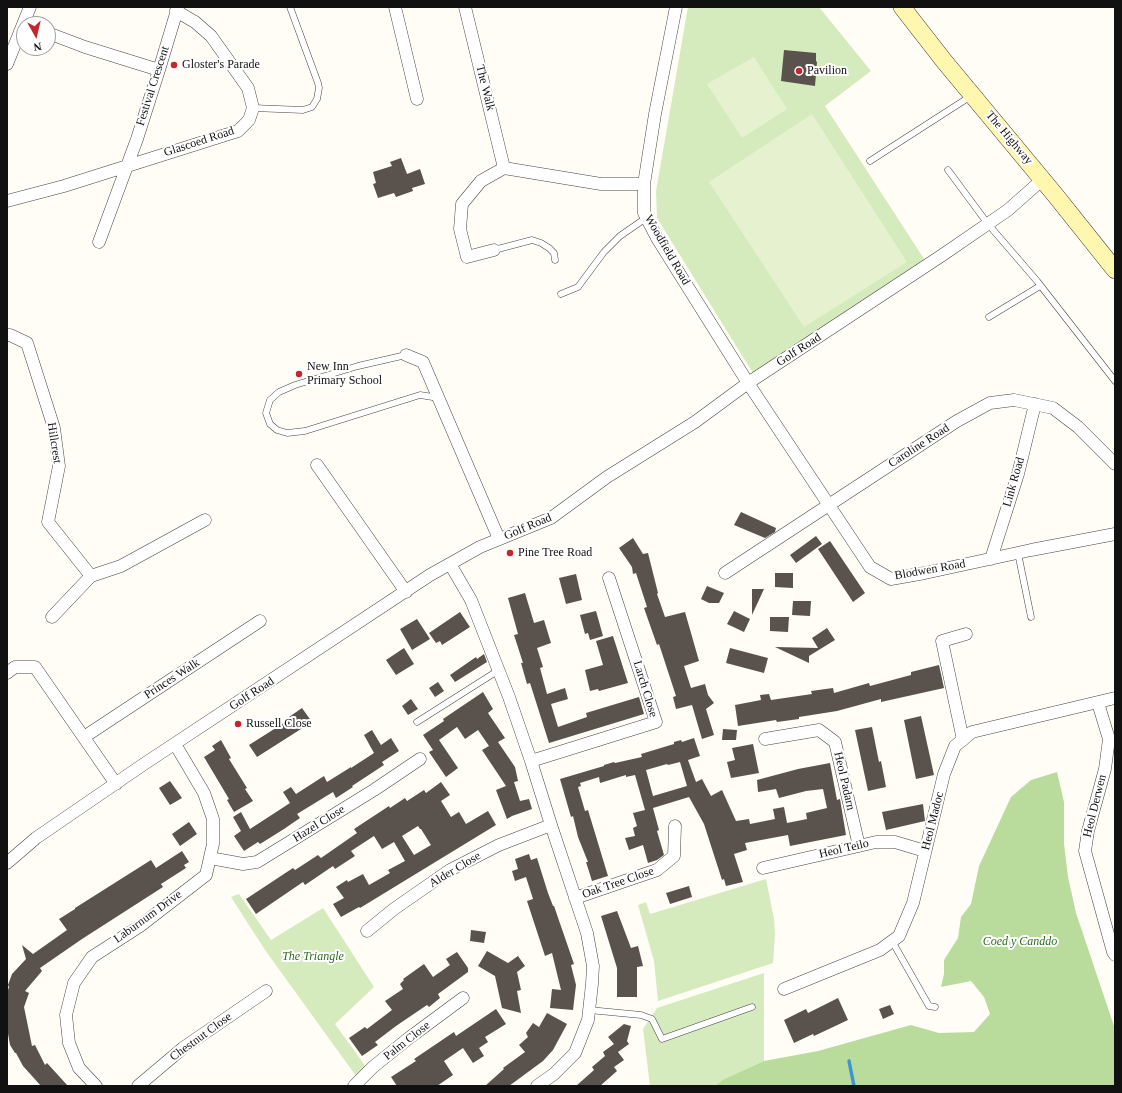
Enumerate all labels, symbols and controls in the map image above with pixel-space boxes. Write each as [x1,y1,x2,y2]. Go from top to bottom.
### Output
north arrow [16,16,56,56]
text: N [33,40,42,53]
street label: Festival Crescent [133,44,173,128]
place label: Gloster's Parade [182,58,260,72]
marker: Gloster's Parade [169,60,179,70]
street label: The Walk [472,64,498,112]
place label: Pavilion [807,64,847,78]
marker: Pavilion [794,66,804,76]
street label: The Highway [982,108,1036,168]
street label: Glascoed Road [162,124,236,160]
street label: Woodfield Road [641,212,693,288]
street label: Golf Road [774,330,824,370]
place label: New Inn Primary School [307,360,382,388]
marker: New Inn Primary School [294,369,304,379]
street label: Hillcrest [44,421,64,465]
street label: Caroline Road [886,421,952,471]
street label: Link Road [1000,456,1028,508]
street label: Golf Road [502,511,554,543]
place label: Pine Tree Road [518,546,592,560]
marker: Pine Tree Road [505,548,515,558]
street label: Blodwen Road [893,557,967,583]
street label: Princes Walk [142,656,202,702]
street label: Larch Close [630,659,660,719]
street label: Golf Road [227,674,277,714]
place label: Russell Close [246,717,312,731]
marker: Russell Close [233,719,243,729]
street label: Heol Padarn [830,750,858,812]
street label: Heol Derwen [1080,773,1110,839]
street label: Heol Madoc [919,790,947,852]
street label: Hazel Close [290,802,348,846]
street label: Heol Teilo [818,836,870,862]
street label: Alder Close [427,849,483,891]
street label: Oak Tree Close [580,864,656,902]
street label: Laburnum Drive [111,888,185,946]
park label: Coed y Canddo [983,935,1057,949]
park label: The Triangle [282,950,344,964]
street label: Chestnut Close [167,1010,235,1064]
street label: Palm Close [381,1018,433,1064]

